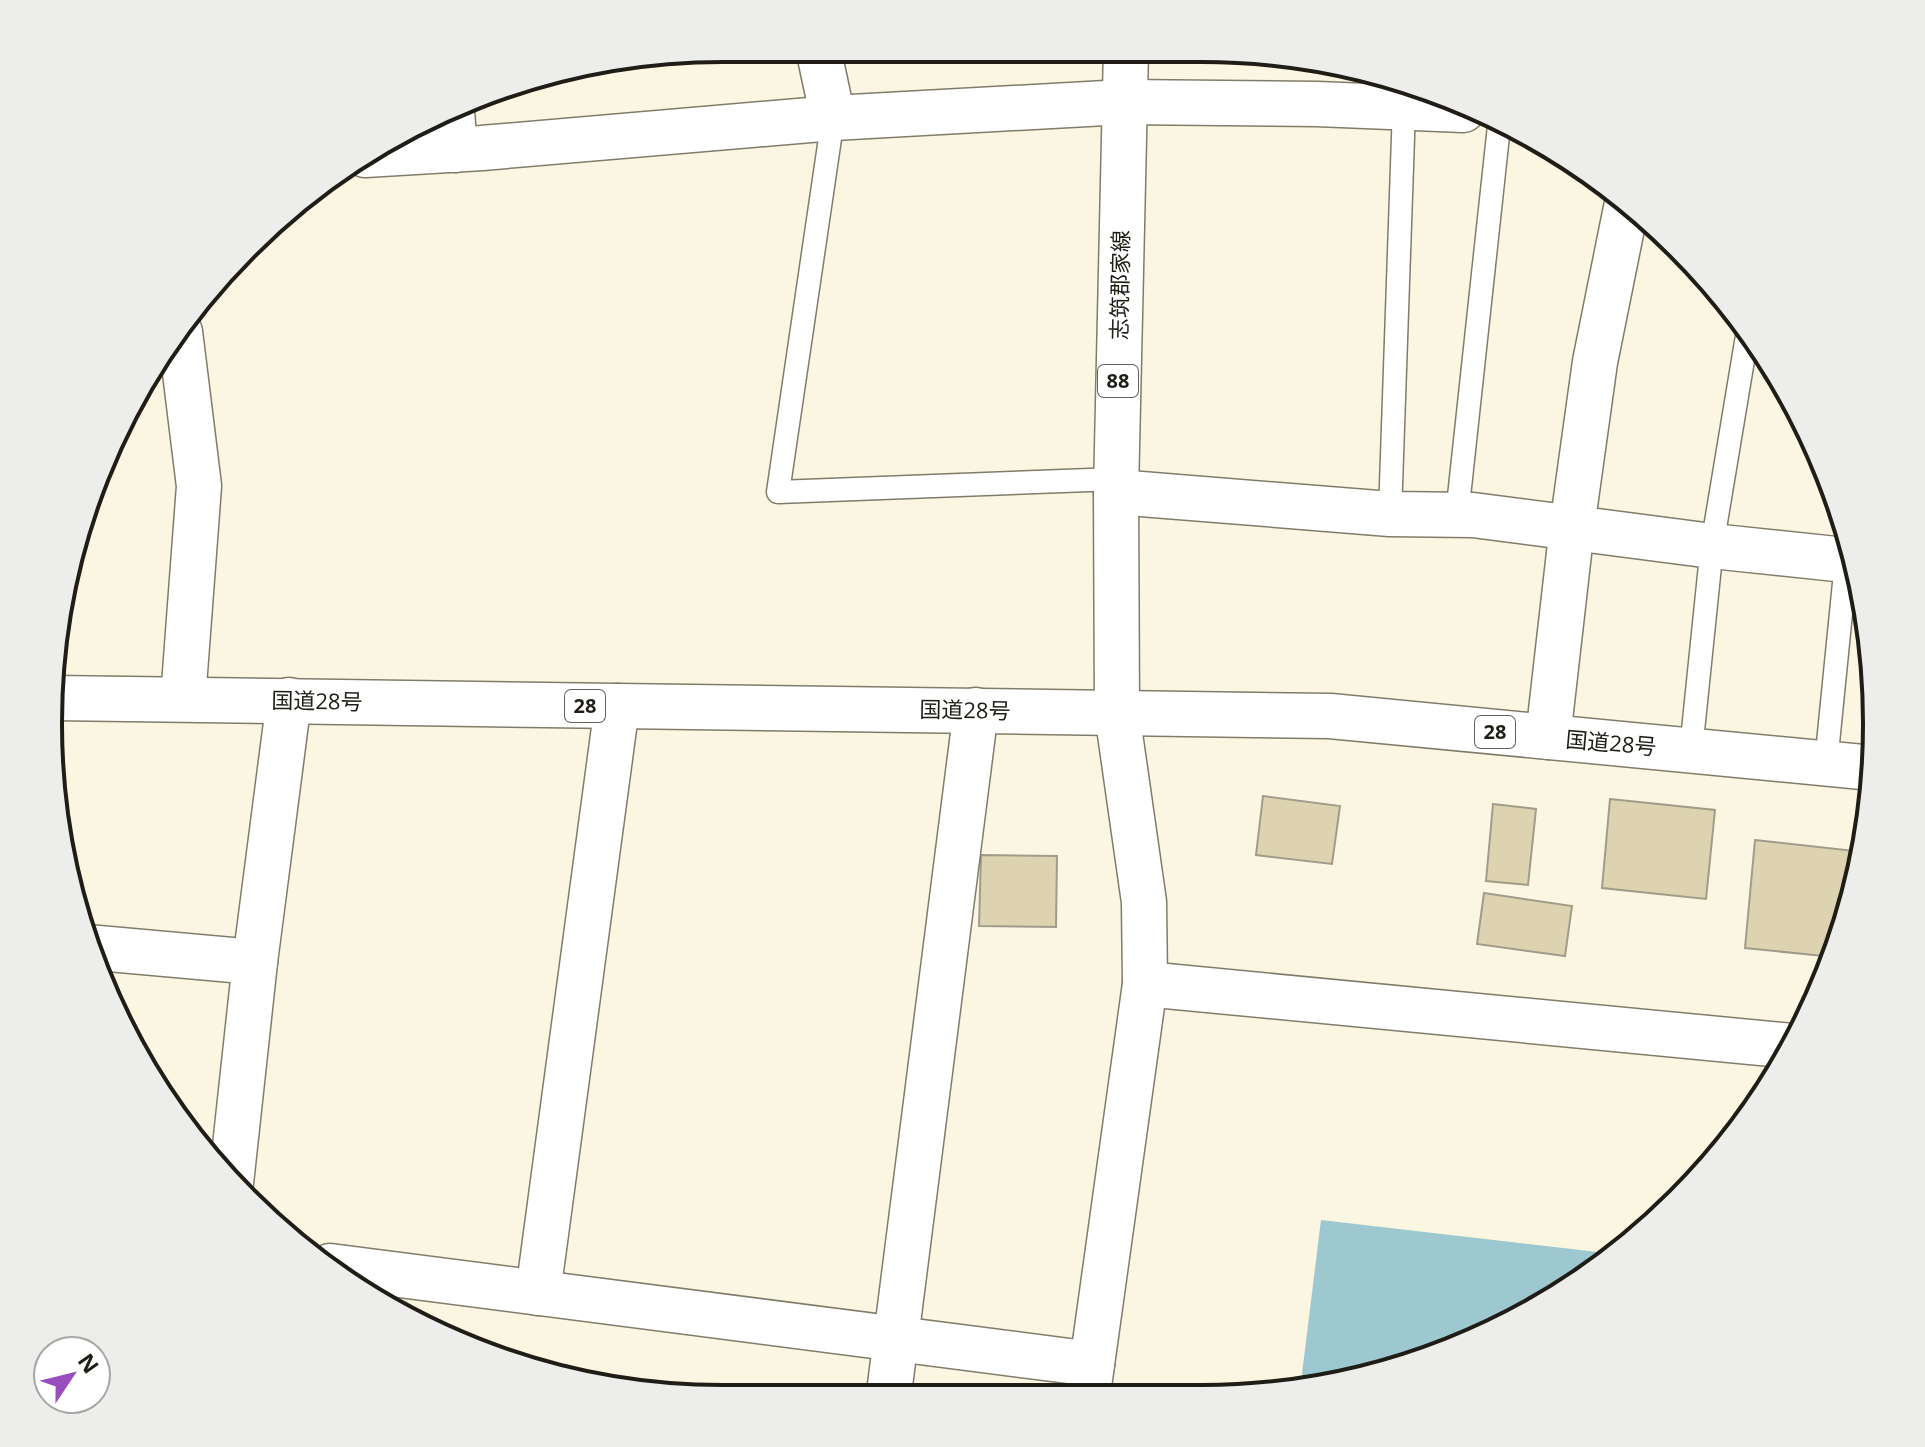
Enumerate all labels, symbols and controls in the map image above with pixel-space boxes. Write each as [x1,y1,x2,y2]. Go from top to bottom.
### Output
street label: 志筑郡家線 [1103,230,1135,340]
road number: 88 [1098,365,1138,397]
street label: 国道28号 [271,684,363,716]
road number: 28 [565,690,605,722]
street label: 国道28号 [919,693,1011,725]
road number: 28 [1475,716,1515,748]
street label: 国道28号 [1564,723,1658,761]
north arrow [32,1335,112,1415]
text: N [72,1347,107,1379]

